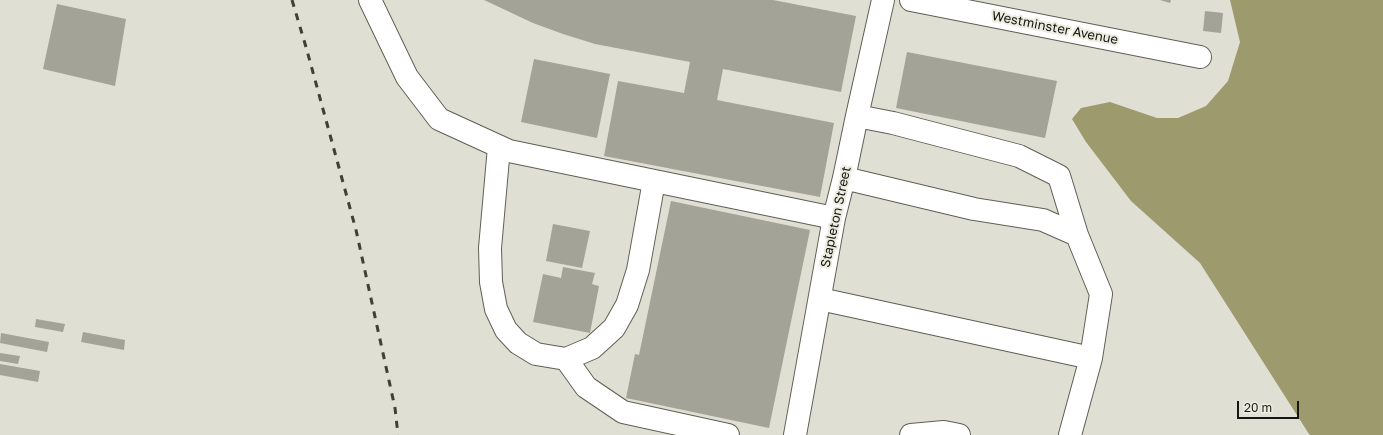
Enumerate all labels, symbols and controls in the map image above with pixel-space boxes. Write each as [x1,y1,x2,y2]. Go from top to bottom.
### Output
street label: Westminster Avenue [990,8,1120,48]
street label: Stapleton Street [818,165,854,269]
scale bar [1239,393,1301,419]
text: 20 m [1244,400,1272,415]

